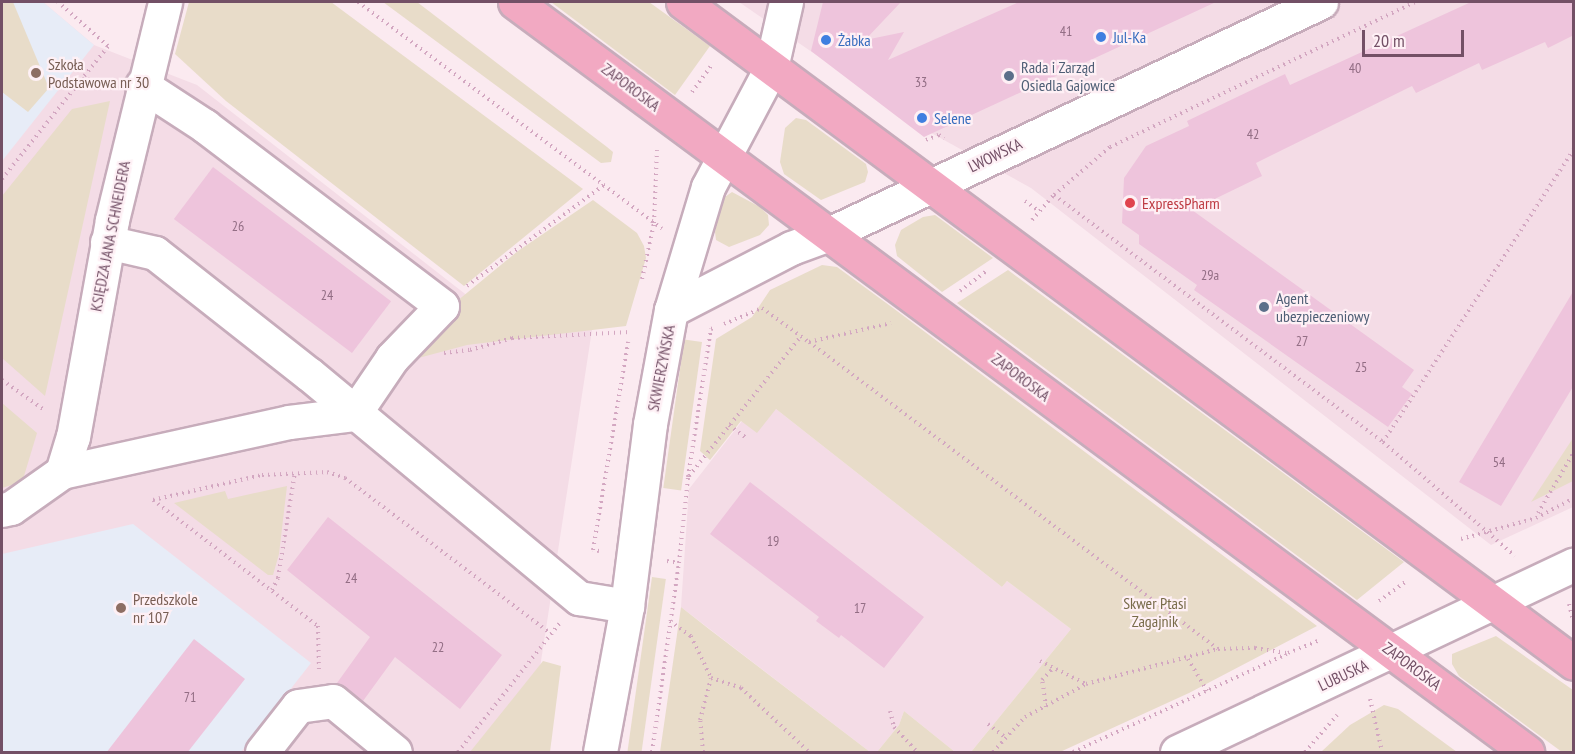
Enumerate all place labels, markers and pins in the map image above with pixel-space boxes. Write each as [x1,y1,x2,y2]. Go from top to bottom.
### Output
place label: Jul-Ka [1113,27,1146,47]
place label: Żabka [838,30,871,50]
marker: Jul-Ka [1094,30,1108,44]
marker: Żabka [819,33,833,47]
place label: Szkoła Podstawowa nr 30 [48,54,149,92]
place label: Rada i Zarząd Osiedla Gajowice [1021,57,1115,95]
marker: Szkoła Podstawowa nr 30 [29,66,43,80]
marker: Rada i Zarząd Osiedla Gajowice [1002,69,1016,83]
place label: Selene [934,108,971,128]
marker: Selene [915,111,929,125]
place label: ExpressPharm [1142,193,1220,213]
marker: ExpressPharm [1123,196,1137,210]
place label: Agent ubezpieczeniowy [1276,288,1370,326]
marker: Agent ubezpieczeniowy [1257,300,1271,314]
place label: Przedszkole nr 107 [133,589,198,627]
marker: Przedszkole nr 107 [114,601,128,615]

